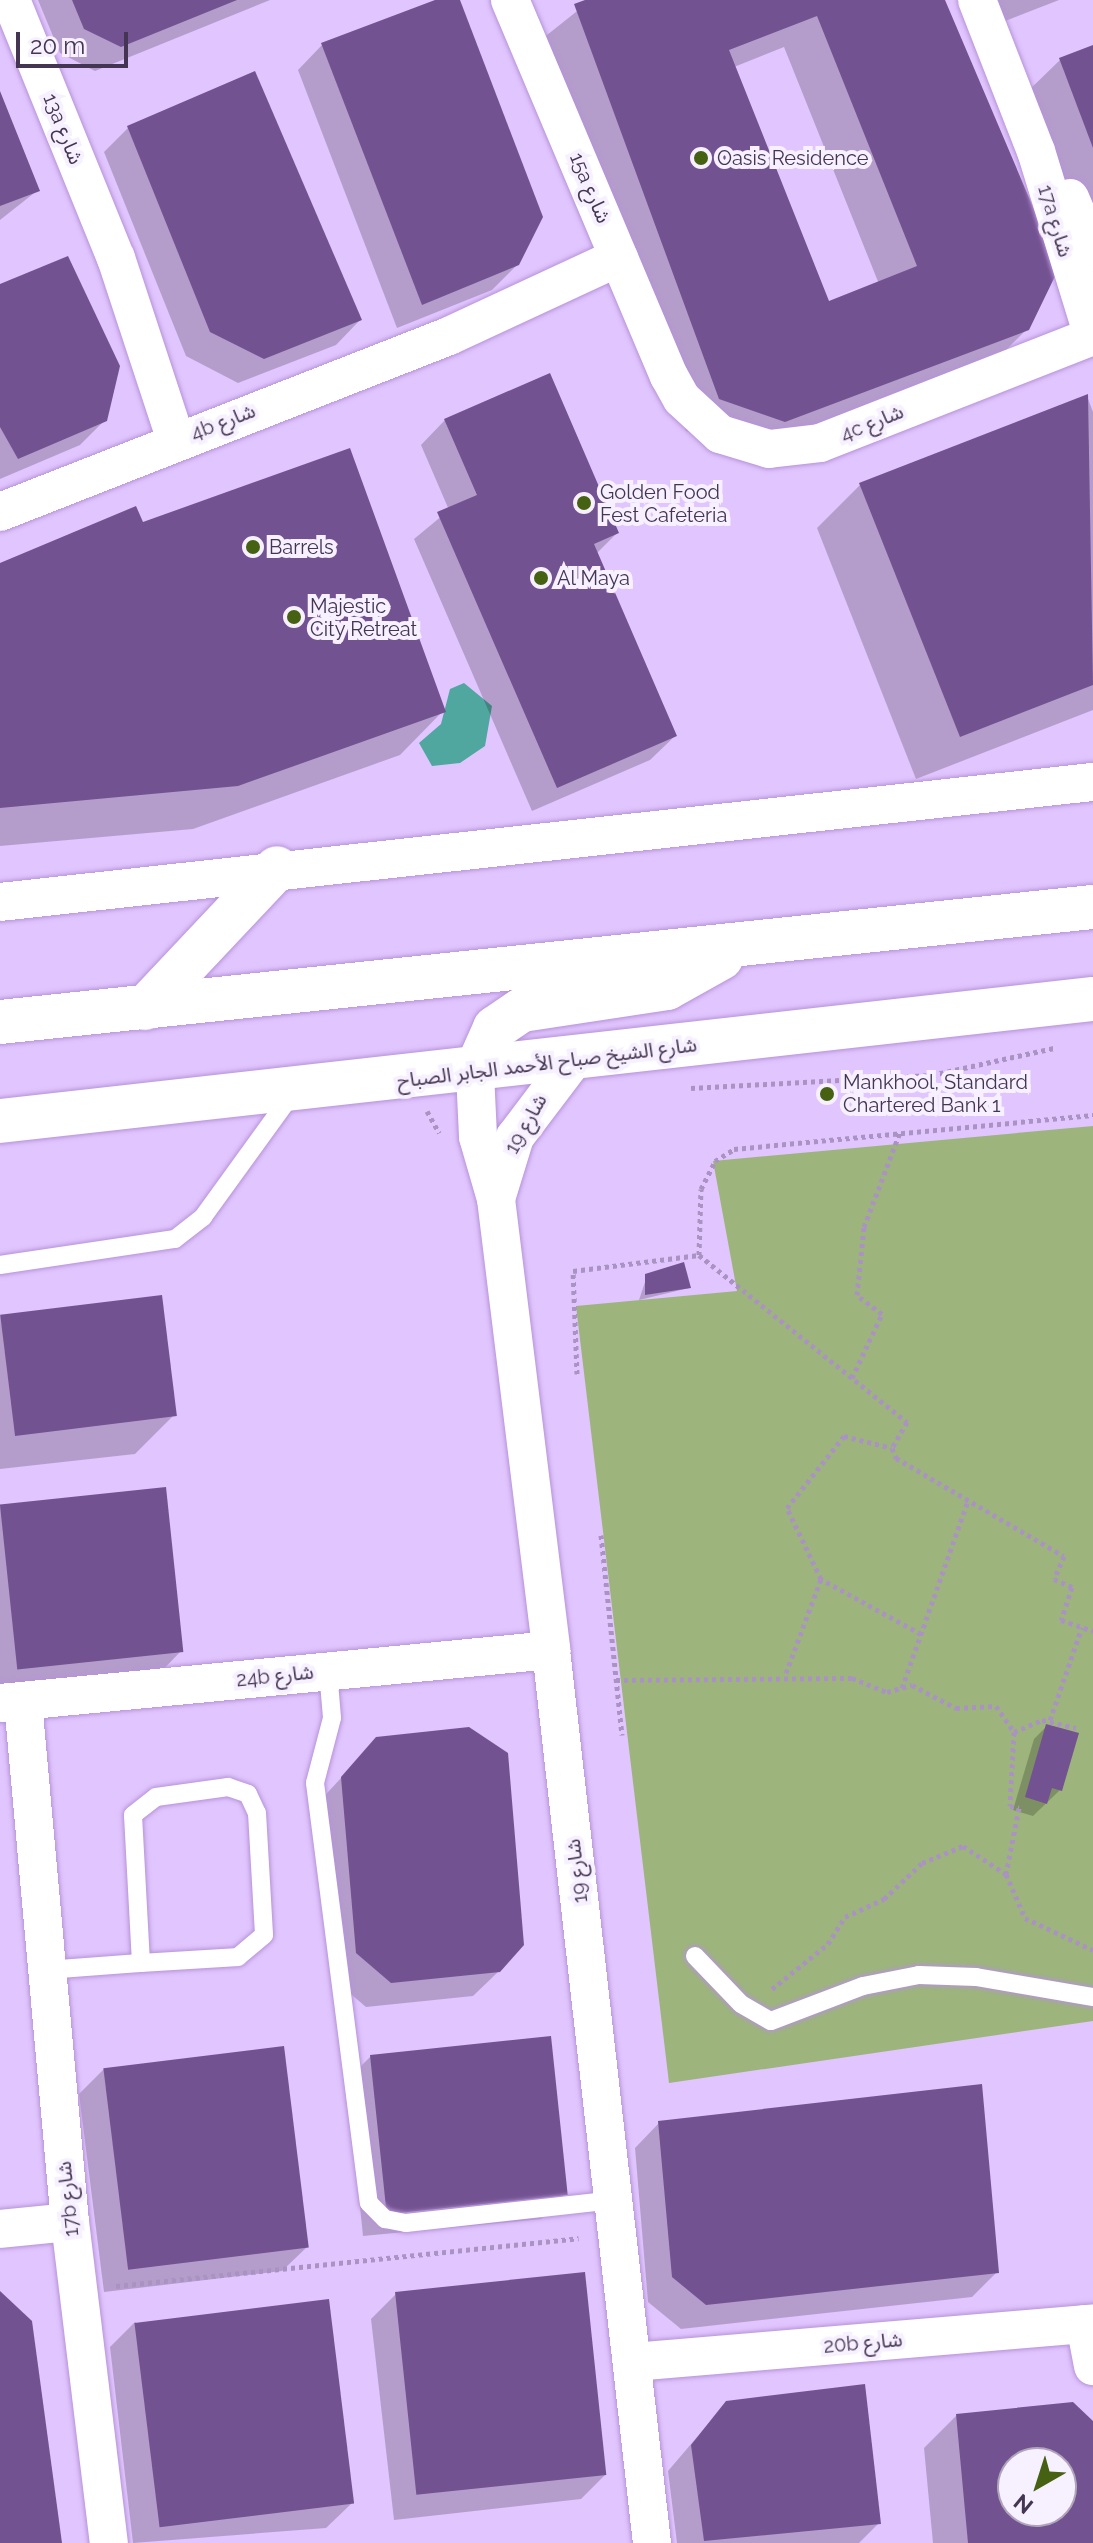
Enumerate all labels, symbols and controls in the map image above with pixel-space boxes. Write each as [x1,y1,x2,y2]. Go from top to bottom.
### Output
scale bar [20,16,132,66]
text: 20 m [30,31,85,60]
street label: 13a شارع [38,90,88,168]
place label: Oasis Residence [717,146,869,170]
street label: 15a شارع [564,149,616,227]
marker: Oasis Residence [692,149,710,167]
street label: 17a شارع [1033,182,1077,260]
street label: 4b شارع [187,399,259,445]
street label: 4c شارع [837,400,907,446]
place label: Golden Food Fest Cafeteria [600,480,727,527]
marker: Golden Food Fest Cafeteria [575,494,593,512]
place label: Barrels [269,535,334,559]
marker: Barrels [244,538,262,556]
place label: Al Maya [557,566,631,590]
marker: Al Maya [532,569,550,587]
place label: Majestic City Retreat [310,594,418,641]
marker: Majestic City Retreat [285,608,303,626]
street label: شارع الشيخ صباح الأحمد الجابر الصباح [396,1033,698,1093]
place label: Mankhool, Standard Chartered Bank 1 [843,1070,1028,1117]
marker: Mankhool, Standard Chartered Bank 1 [818,1085,836,1103]
street label: شارع 19 [500,1090,552,1158]
street label: 24b شارع [235,1660,315,1692]
street label: شارع 19 [561,1838,593,1904]
street label: 17b شارع [52,2160,84,2238]
street label: 20b شارع [823,2328,903,2358]
north arrow [997,2447,1077,2527]
text: N [1008,2489,1038,2519]

